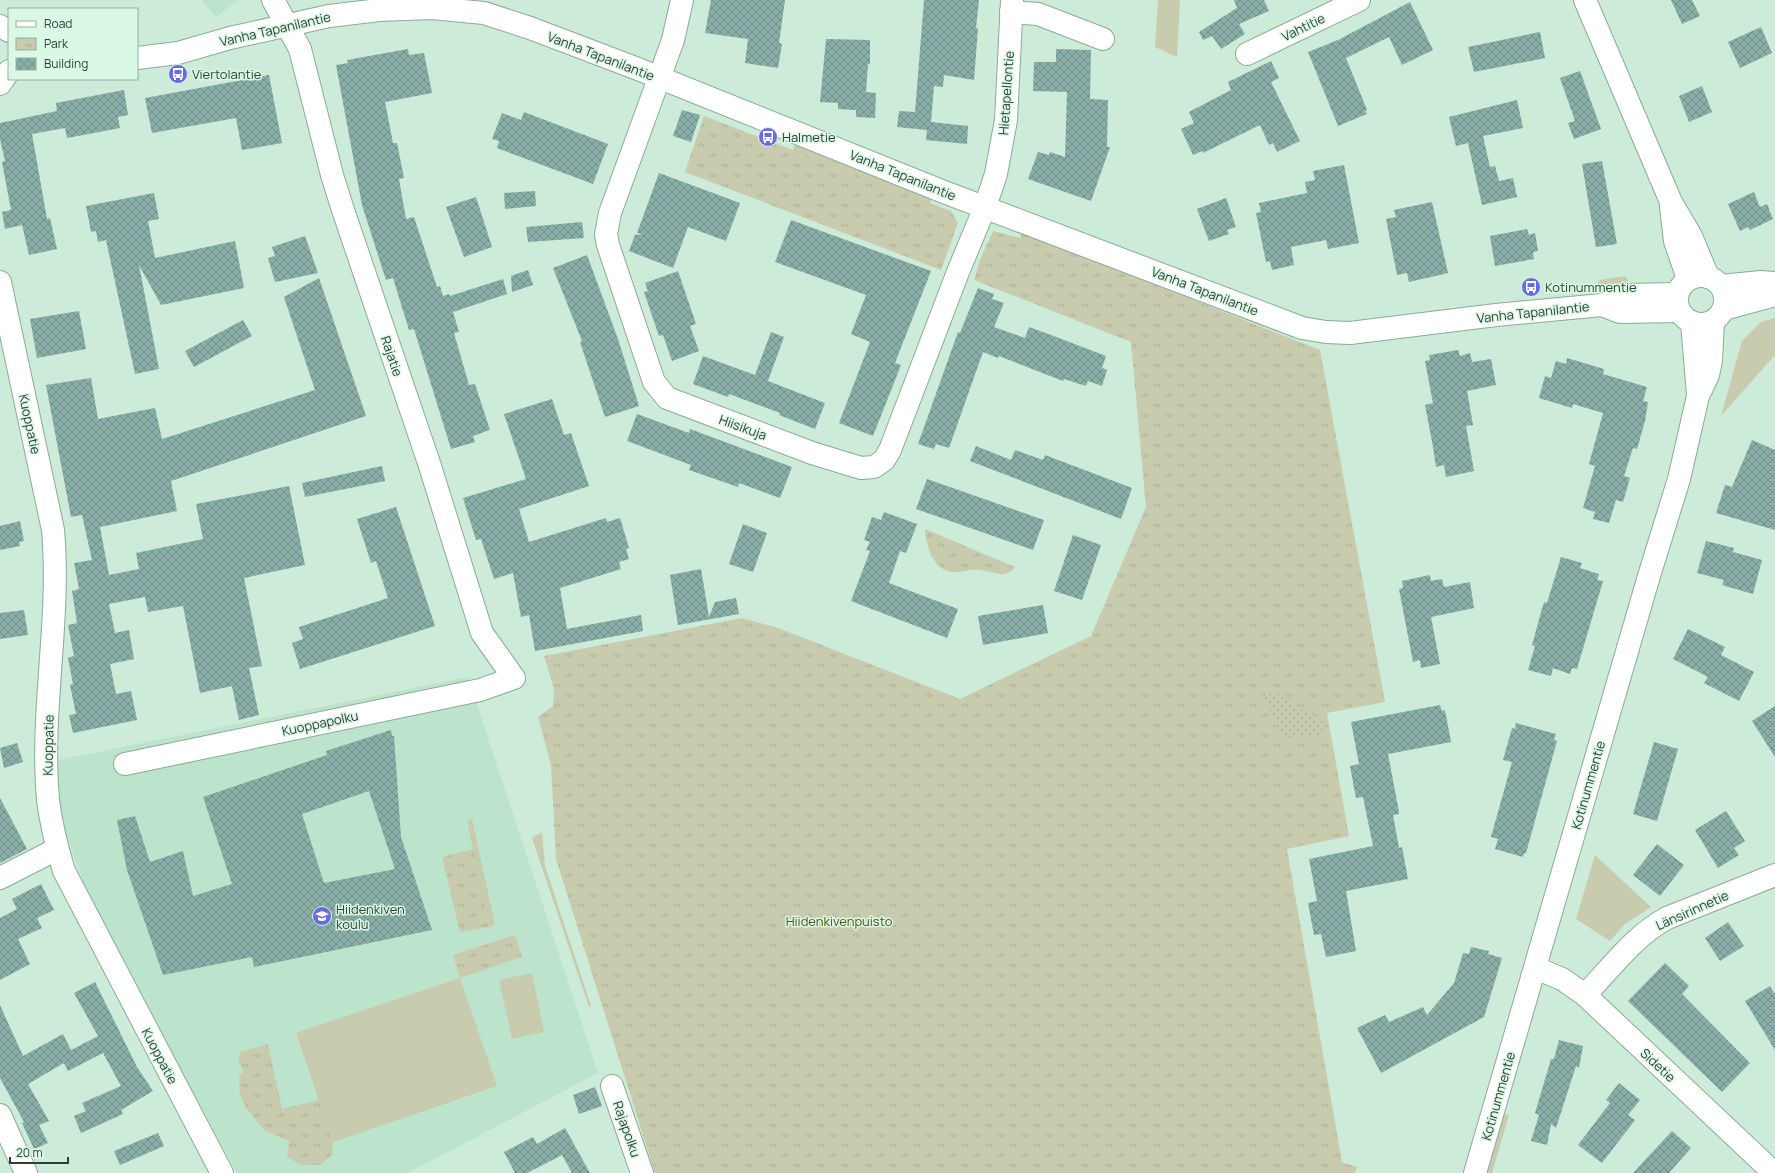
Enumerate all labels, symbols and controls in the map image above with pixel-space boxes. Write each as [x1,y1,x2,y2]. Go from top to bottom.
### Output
street label: Vanha Tapanilantie [218,7,333,51]
legend [8,8,138,80]
street label: Vahtitie [1278,9,1328,45]
text: Road [44,15,72,32]
street label: Vanha Tapanilantie [545,27,657,85]
text: Park [44,35,69,52]
street label: Hietapellontie [994,50,1018,136]
text: Building [44,55,88,72]
bus stop icon: Viertolantie [167,63,189,85]
place label: Viertolantie [192,65,262,83]
bus stop icon: Halmetie [757,126,779,148]
place label: Halmetie [782,128,836,146]
street label: Vanha Tapanilantie [847,145,959,205]
street label: Vanha Tapanilantie [1149,262,1261,320]
bus stop icon: Kotinummentie [1520,276,1542,298]
place label: Kotinummentie [1545,278,1637,296]
street label: Vanha Tapanilantie [1476,297,1591,327]
street label: Rajatie [377,333,407,379]
street label: Kuoppatie [15,392,45,456]
street label: Hiisikuja [717,410,769,444]
street label: Kuoppapolku [280,706,360,740]
street label: Kuoppatie [38,714,58,776]
street label: Kotinummentie [1567,738,1609,831]
street label: Länsirinnetie [1653,886,1732,934]
place label: Hiidenkiven koulu [336,900,405,933]
school or university icon: Hiidenkiven koulu [311,905,333,927]
park label: Hiidenkivenpuisto [786,912,893,930]
street label: Kuoppatie [138,1025,182,1088]
street label: Sidetie [1636,1044,1680,1086]
street label: Kotinummentie [1477,1049,1519,1142]
street label: Rajapolku [609,1098,645,1160]
scale bar [10,1139,68,1165]
text: 20 m [16,1144,43,1161]

